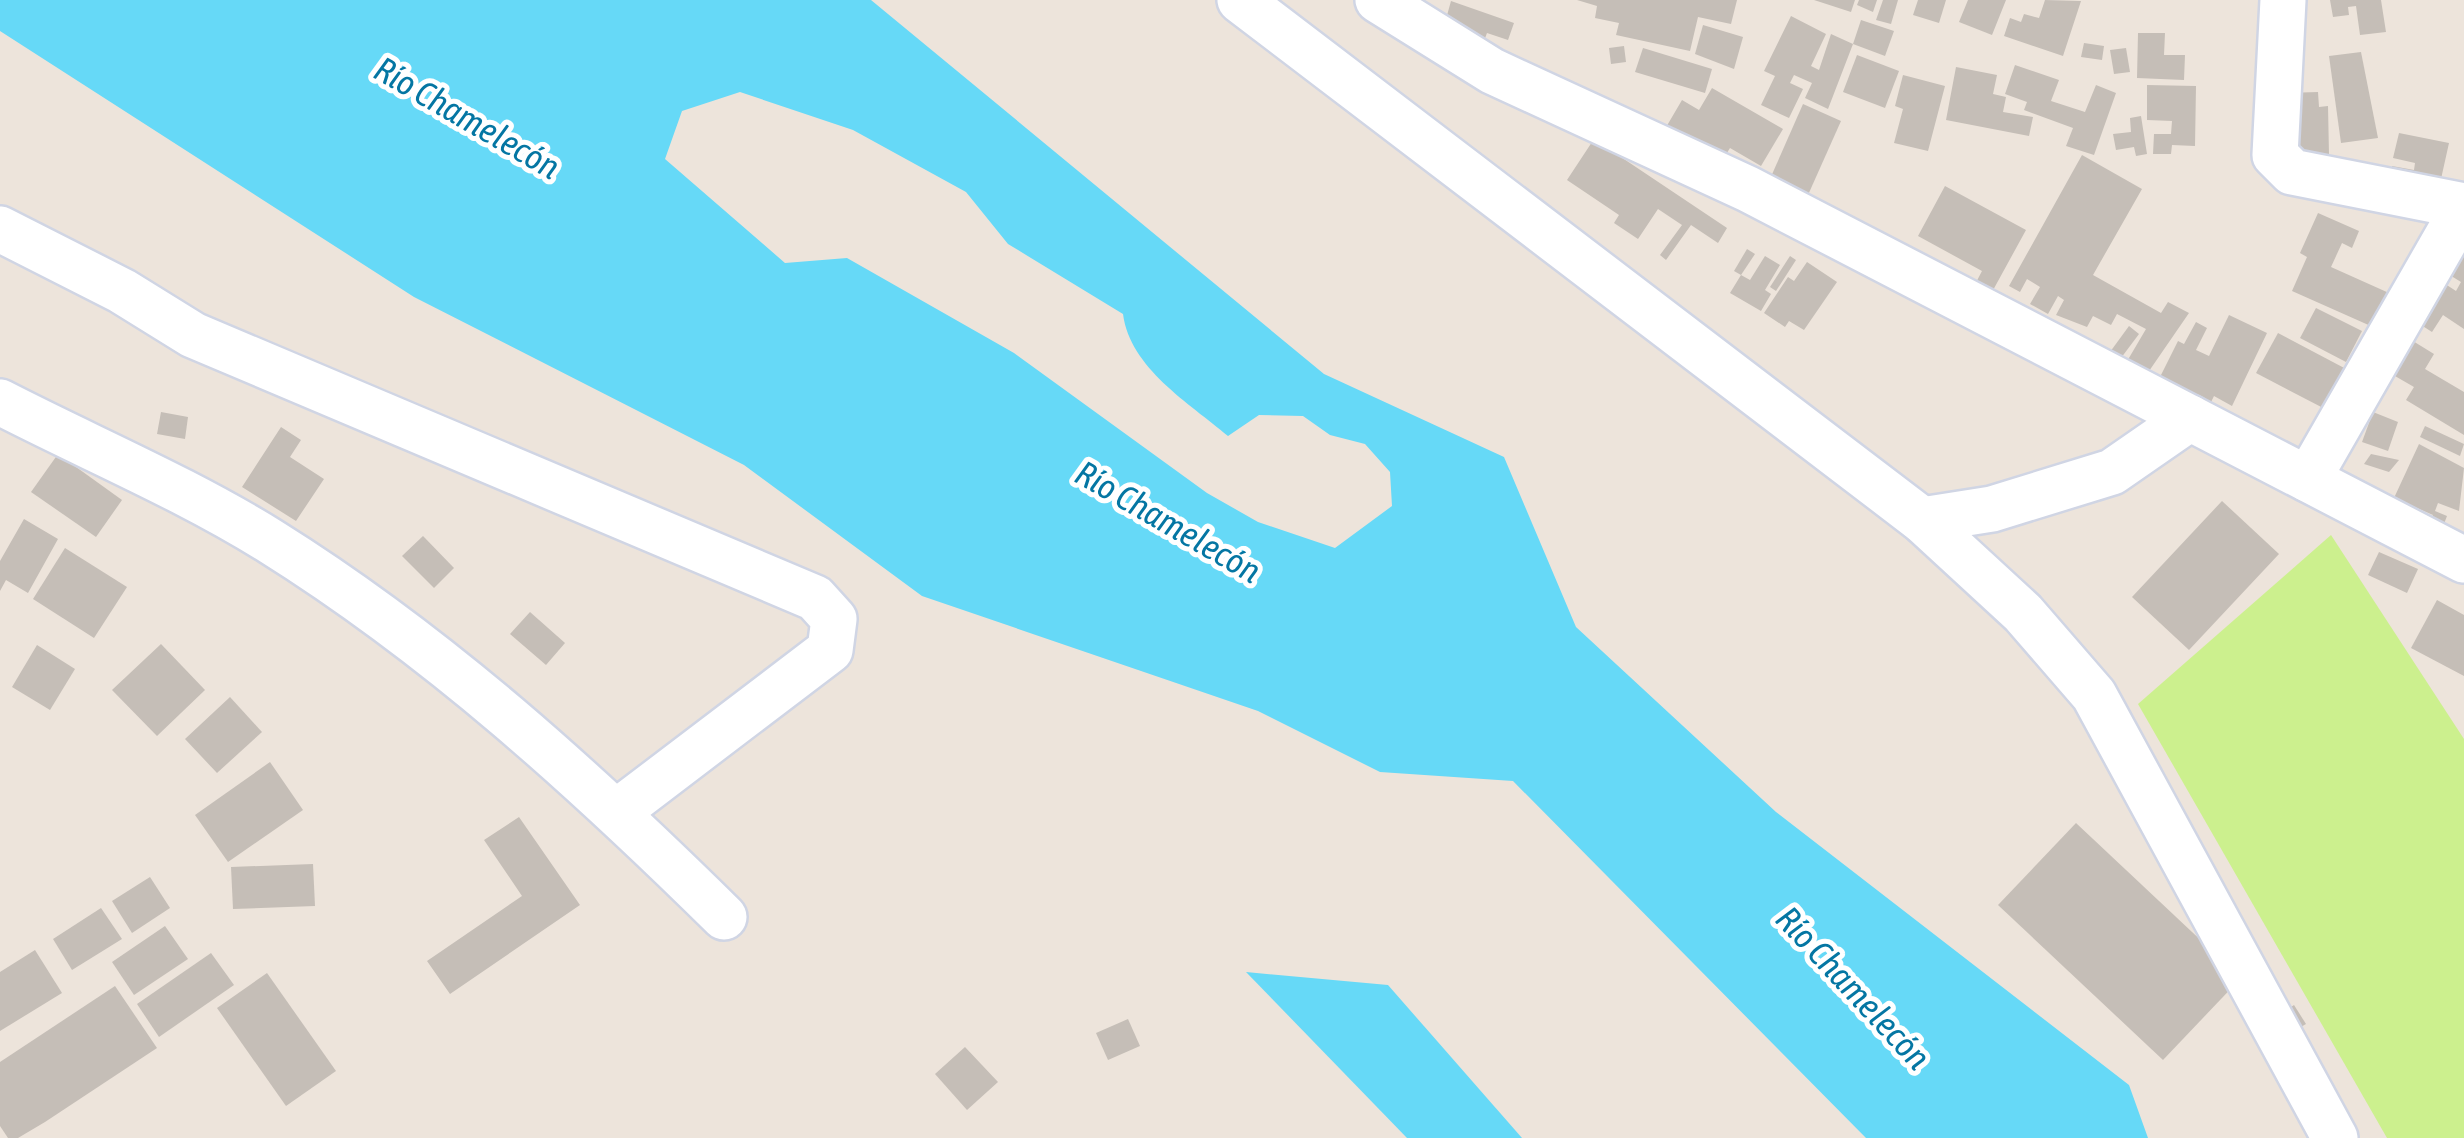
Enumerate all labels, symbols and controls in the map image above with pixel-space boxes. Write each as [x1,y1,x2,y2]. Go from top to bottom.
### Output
water label: Río Chamelecón [368,48,567,186]
water label: Río Chamelecón [1069,452,1268,590]
water label: Río Chamelecón [1768,898,1939,1077]

